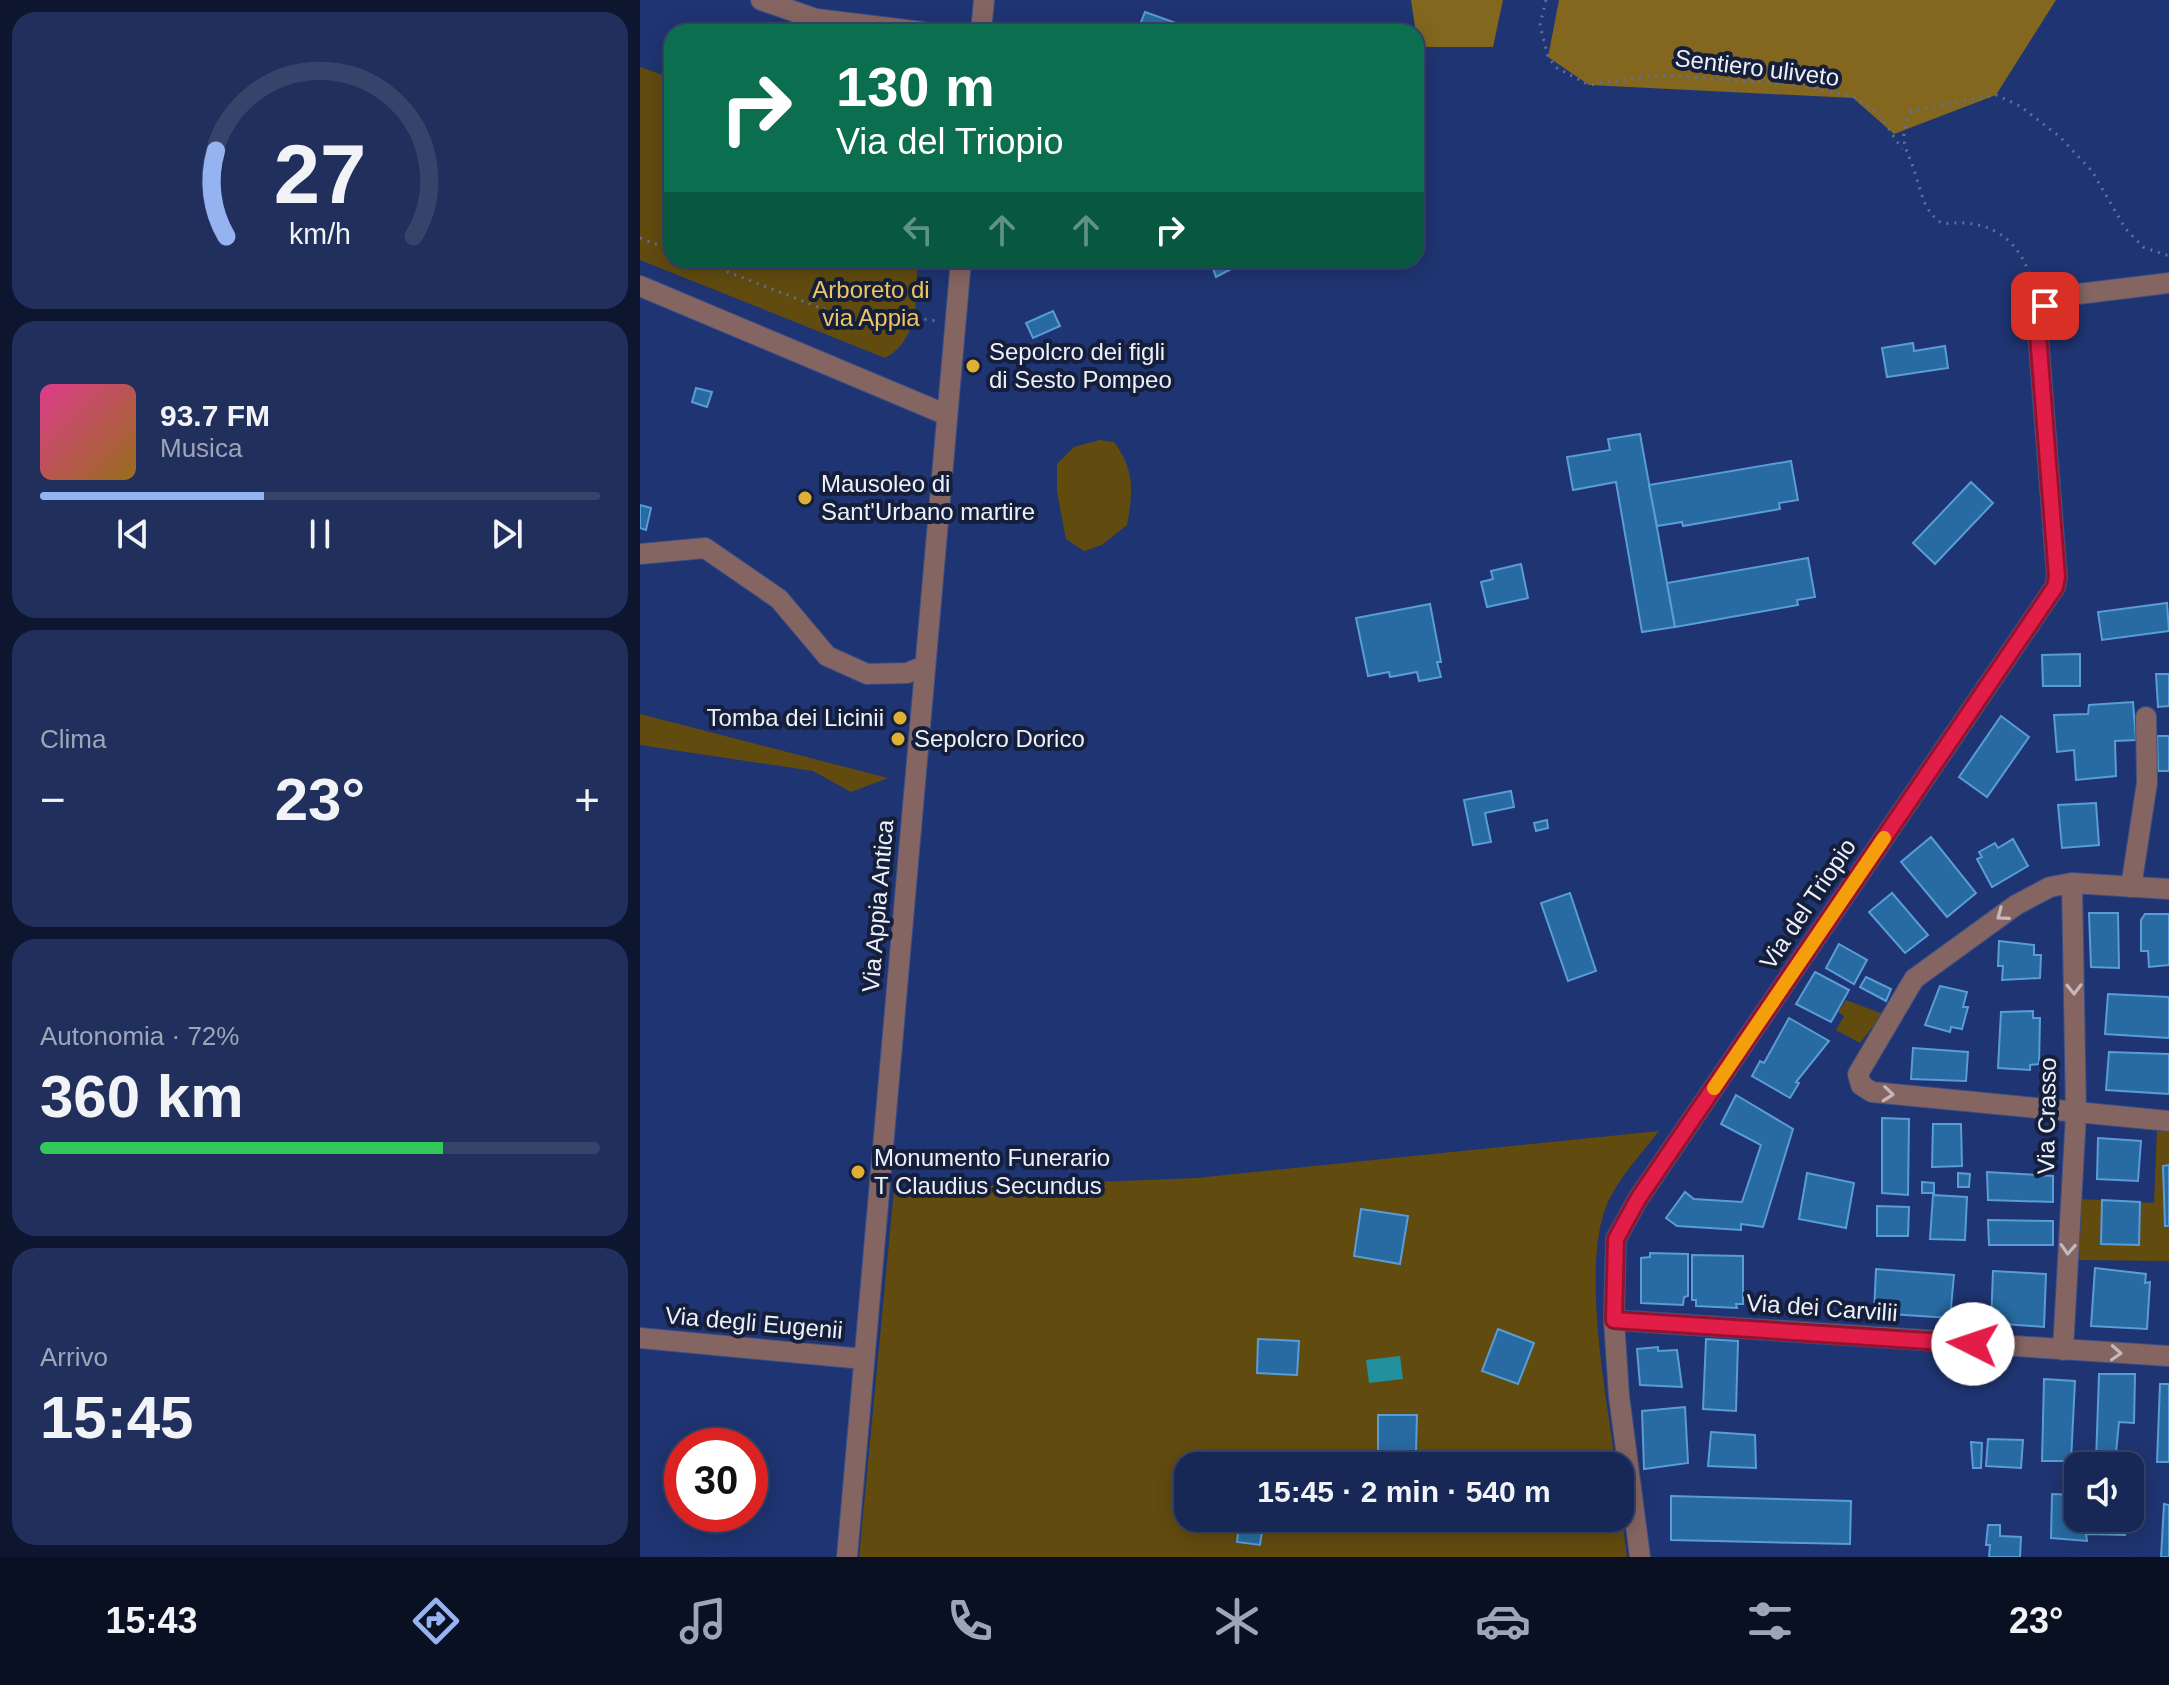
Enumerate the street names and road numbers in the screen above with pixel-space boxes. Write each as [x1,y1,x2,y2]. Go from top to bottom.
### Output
street label: Sentiero uliveto [1673,44,1841,91]
street label: Via Appia Antica [857,818,899,993]
street label: Via del Triopio [1754,833,1861,974]
street label: Via Crasso [2032,1057,2061,1175]
street label: Via dei Carvilii [1745,1289,1899,1326]
street label: Via degli Eugenii [664,1301,844,1344]

